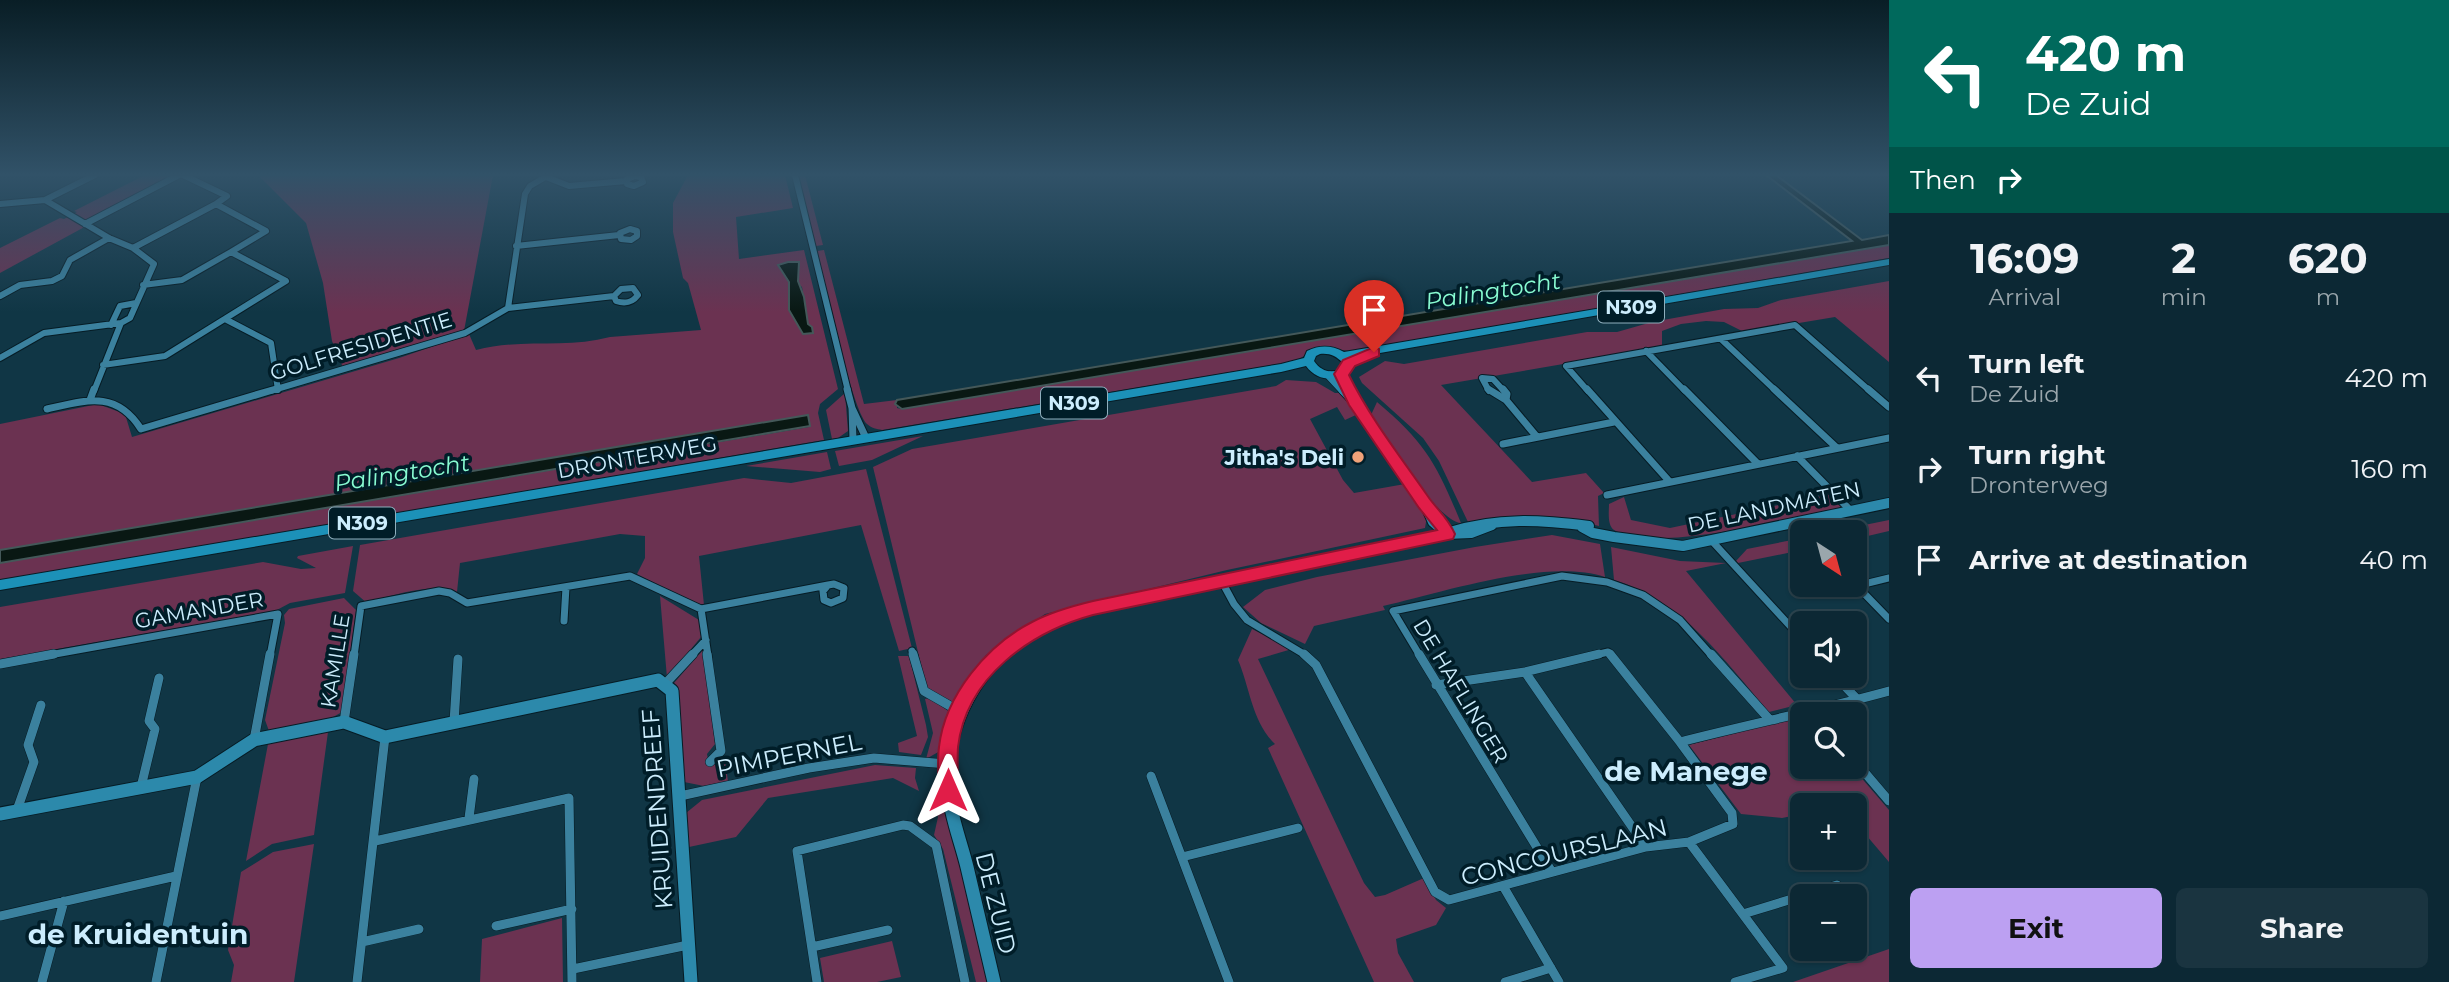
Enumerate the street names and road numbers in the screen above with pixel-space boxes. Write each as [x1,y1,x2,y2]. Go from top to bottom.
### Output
road number: N309 [1598,292,1664,322]
street label: GOLFRESIDENTIE [267,306,455,386]
road number: N309 [1041,388,1107,418]
street label: DRONTERWEG [555,431,719,483]
street label: DE LANDMATEN [1685,476,1863,538]
road number: N309 [329,508,395,538]
street label: GAMANDER [133,586,265,634]
street label: KAMILLE [315,612,355,710]
street label: DE HAFLINGER [1408,614,1514,768]
street label: KRUIDENDREEF [636,708,678,910]
street label: PIMPERNEL [714,727,864,783]
street label: CONCOURSLAAN [1458,812,1670,892]
street label: DE ZUID [969,849,1023,957]

